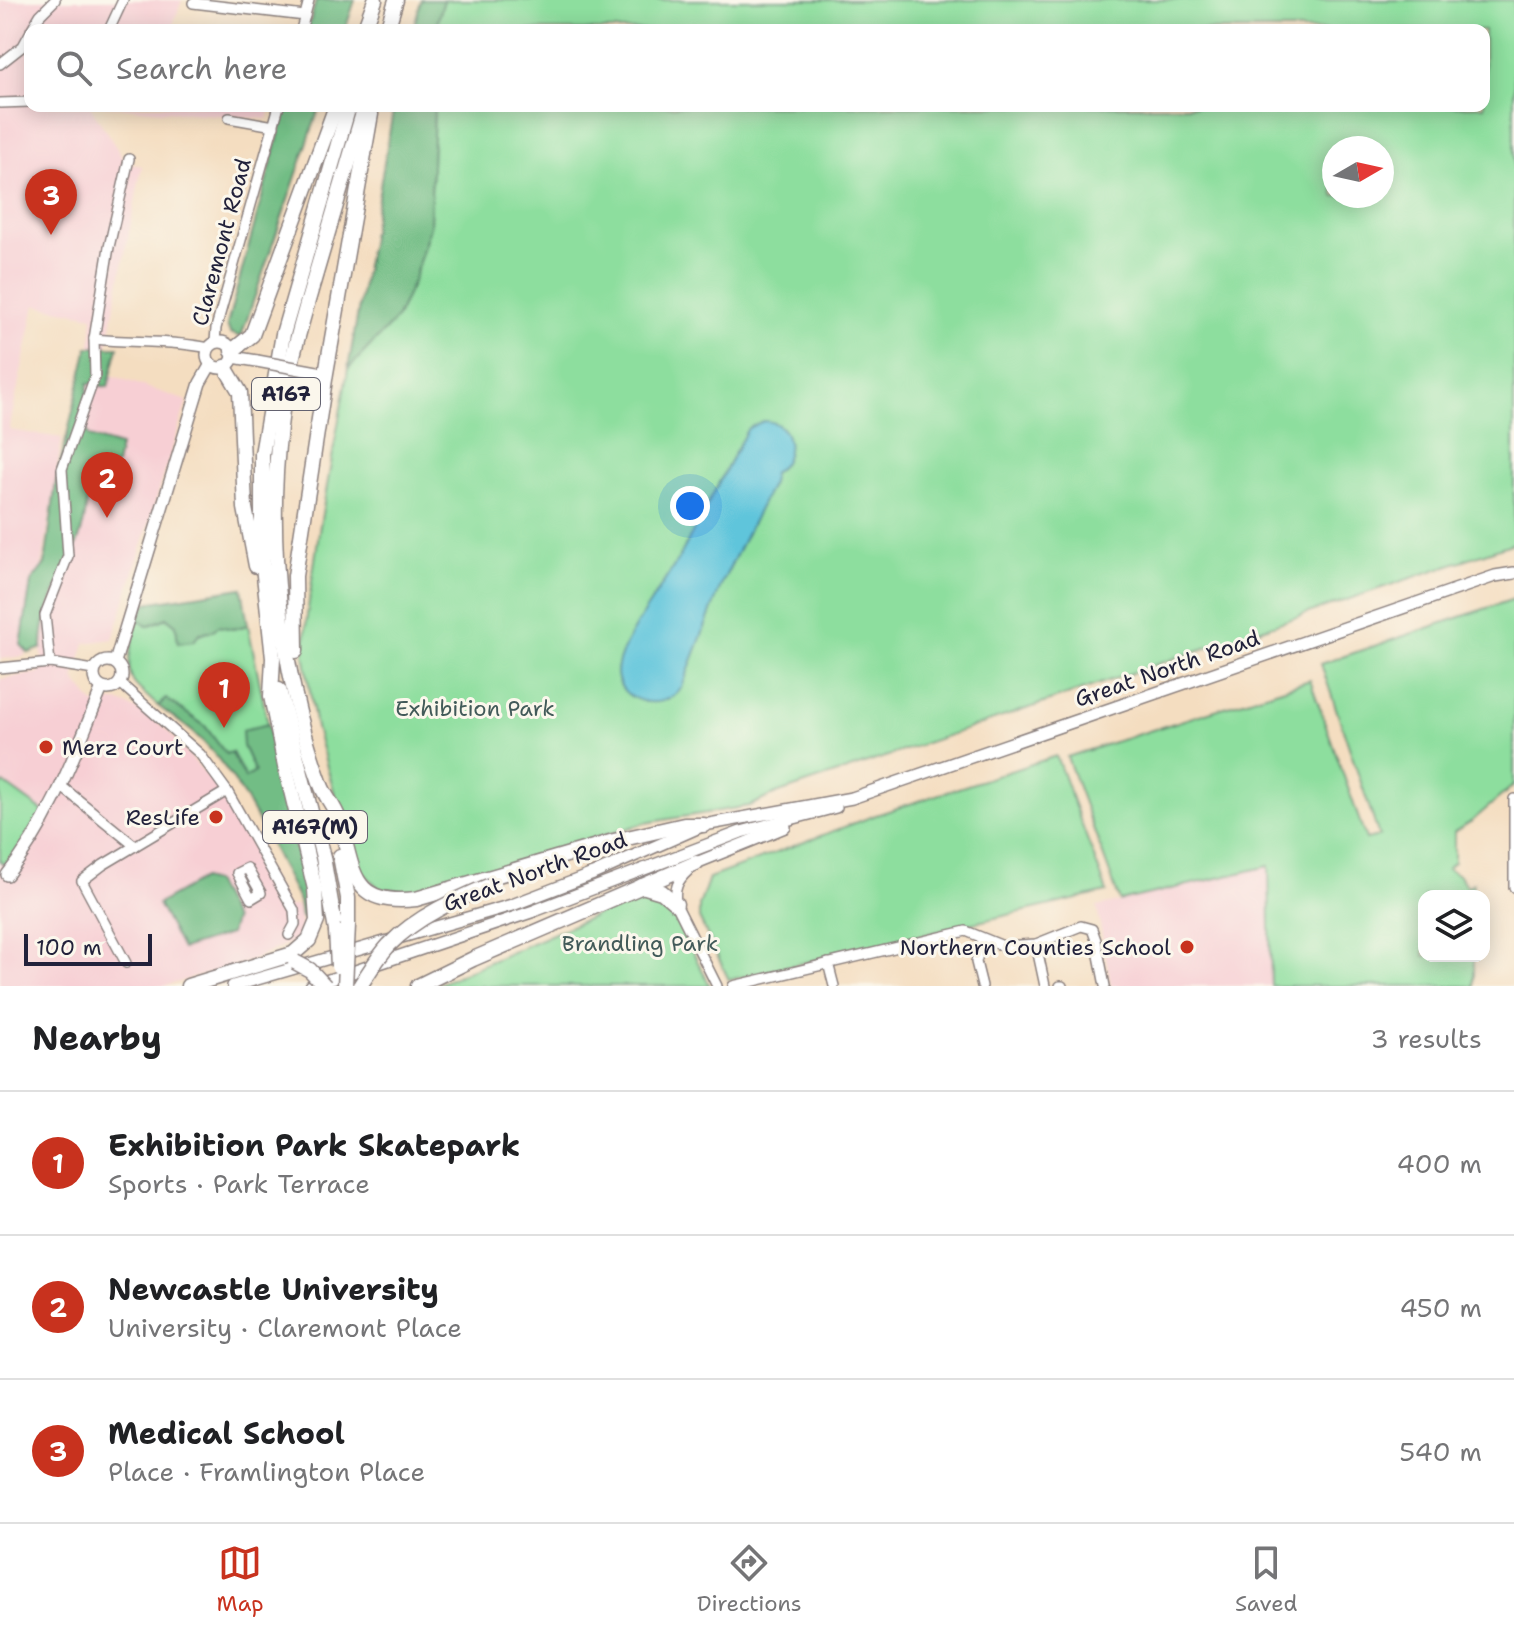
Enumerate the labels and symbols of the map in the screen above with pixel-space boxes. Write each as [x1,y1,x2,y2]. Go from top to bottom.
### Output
north arrow [1322,136,1394,208]
street label: Claremont Road [185,155,258,329]
pin: 3 [25,169,77,235]
road number: A167 [252,378,320,410]
pin: 2 [81,452,133,518]
your location [670,486,710,526]
street label: Great North Road [1071,623,1263,714]
pin: 1 [198,662,250,728]
park label: Exhibition Park [395,694,555,723]
place label: Merz Court [62,733,184,762]
marker: Merz Court [37,738,55,756]
place label: ResLife [126,803,200,832]
marker: ResLife [207,808,225,826]
road number: A167(M) [263,811,367,843]
street label: Great North Road [439,825,631,918]
park label: Brandling Park [562,929,718,958]
scale bar [24,930,152,966]
place label: Northern Counties School [899,933,1171,962]
marker: Northern Counties School [1178,938,1196,956]

